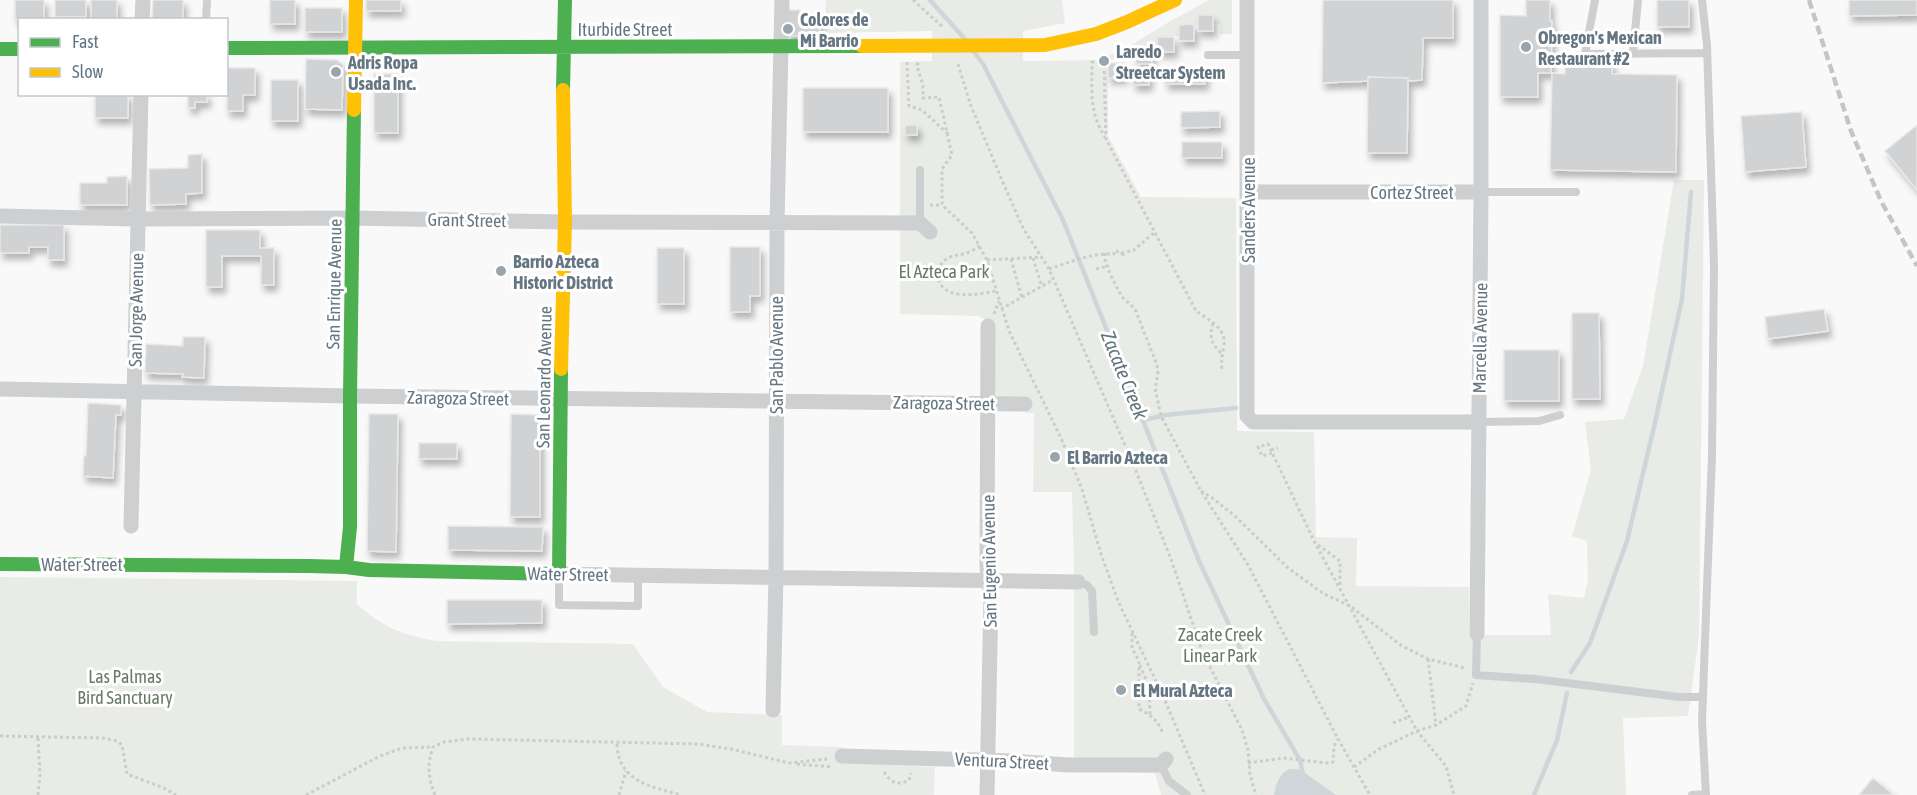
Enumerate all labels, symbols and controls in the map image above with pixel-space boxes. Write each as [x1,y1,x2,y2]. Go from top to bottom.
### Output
place label: Colores de Mi Barrio [800,9,869,51]
legend [18,18,228,96]
street label: Iturbide Street [577,19,673,40]
marker: Colores de Mi Barrio [781,22,795,36]
place label: Obregon's Mexican Restaurant #2 [1538,27,1662,69]
text: Fast [72,31,99,52]
marker: Obregon's Mexican Restaurant #2 [1519,40,1533,54]
place label: Laredo Streetcar System [1116,41,1225,83]
place label: Adris Ropa Usada Inc. [347,52,418,94]
marker: Laredo Streetcar System [1097,54,1111,68]
text: Slow [72,61,103,82]
marker: Adris Ropa Usada Inc. [329,65,343,79]
street label: Sanders Avenue [1238,157,1259,263]
street label: Cortez Street [1370,182,1454,203]
street label: Grant Street [427,209,507,231]
street label: San Enrique Avenue [322,218,346,350]
place label: Barrio Azteca Historic District [513,251,614,293]
street label: San Jorge Avenue [125,253,147,367]
park label: El Azteca Park [899,261,989,282]
marker: Barrio Azteca Historic District [494,264,508,278]
street label: Marcella Avenue [1469,282,1491,394]
street label: San Pablo Avenue [766,296,787,414]
street label: San Leonardo Avenue [532,306,556,448]
water label: Zacate Creek [1097,327,1153,423]
street label: Zaragoza Street [407,387,509,409]
street label: Zaragoza Street [893,392,995,414]
place label: El Barrio Azteca [1067,447,1168,468]
marker: El Barrio Azteca [1048,450,1062,464]
street label: San Eugenio Avenue [977,494,1001,628]
street label: Water Street [41,554,123,575]
street label: Water Street [527,563,609,585]
park label: Zacate Creek Linear Park [1178,624,1262,666]
park label: Las Palmas Bird Sanctuary [77,666,173,708]
place label: El Mural Azteca [1133,680,1233,701]
marker: El Mural Azteca [1114,683,1128,697]
street label: Ventura Street [954,748,1050,774]

